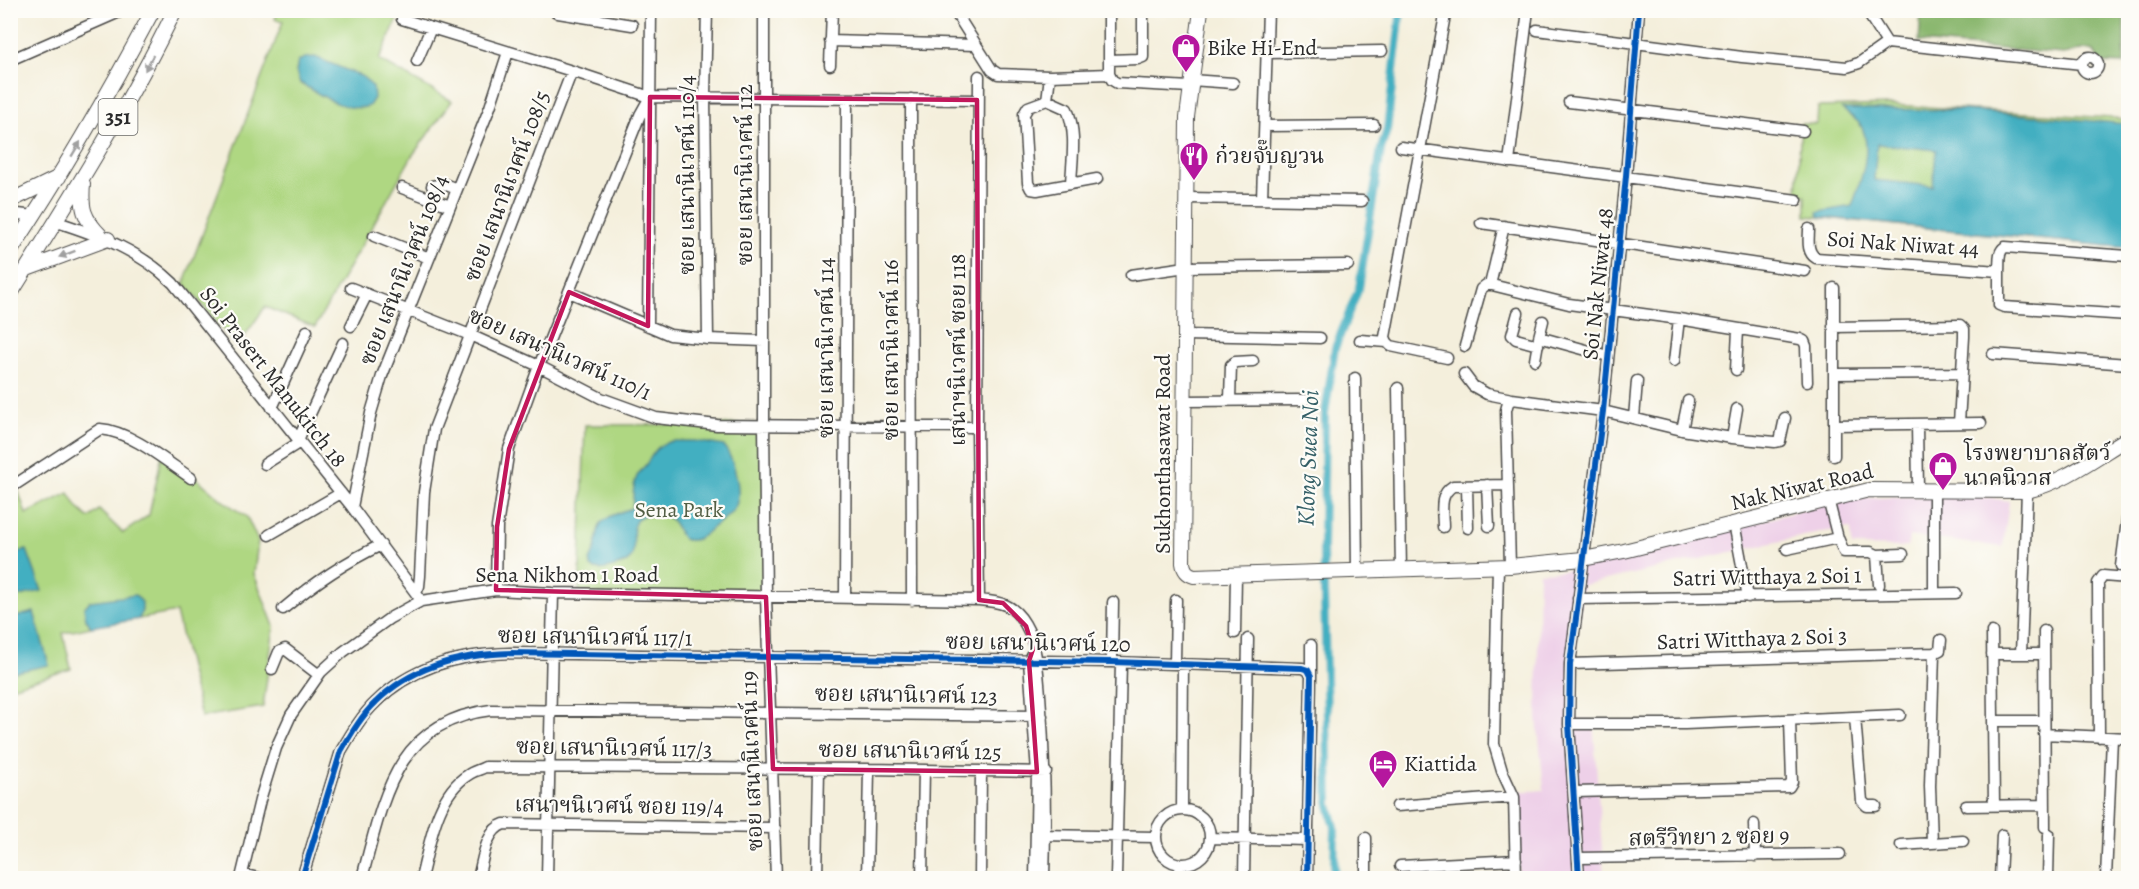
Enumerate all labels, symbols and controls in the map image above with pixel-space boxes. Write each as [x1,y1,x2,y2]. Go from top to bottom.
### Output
shop icon: Bike Hi-End [1170,32,1202,74]
place label: Bike Hi-End [1207,33,1317,63]
one-way arrow [144,55,154,72]
street label: ซอย เสนานิเวศน์ 110/4 [672,75,702,275]
street label: ซอย เสนานิเวศน์ 112 [730,84,760,266]
street label: ซอย เสนานิเวศน์ 108/5 [457,86,557,286]
road number: 351 [98,99,138,135]
place label: ก๋วยจั๊บญวน [1215,139,1324,171]
one-way arrow [71,140,81,157]
restaurant icon: ก๋วยจั๊บญวน [1178,140,1210,182]
street label: ซอย เสนานิเวศน์ 108/4 [352,170,456,370]
street label: Soi Nak Niwat 48 [1575,206,1621,362]
street label: Soi Nak Niwat 44 [1826,224,1980,264]
one-way arrow [58,250,76,259]
street label: เสนาฯนิเวศน์ ซอย 118 [943,254,973,446]
street label: ซอย เสนานิเวศน์ 114 [811,258,841,438]
street label: ซอย เสนานิเวศน์ 116 [876,260,906,440]
street label: Soi Prasert Manukitch 18 [193,280,353,474]
street label: ซอย เสนานิเวศน์ 110/1 [464,300,656,408]
street label: Sukhonthasawat Road [1148,354,1178,554]
water label: Klong Suea Noi [1290,389,1326,527]
place label: โรงพยาบาลสัตว์ นาคนิวาส [1963,438,2111,493]
shop icon: โรงพยาบาลสัตว์ นาคนิวาส [1927,450,1959,492]
street label: Nak Niwat Road [1728,456,1876,518]
park label: Sena Park [634,495,724,525]
street label: Sena Nikhom 1 Road [475,560,659,590]
street label: Satri Witthaya 2 Soi 1 [1672,560,1862,594]
street label: ซอย เสนานิเวศน์ 117/1 [497,620,693,654]
street label: Satri Witthaya 2 Soi 3 [1656,621,1848,657]
street label: ซอย เสนานิเวศน์ 120 [945,626,1131,660]
street label: ซอย เสนานิเวศน์ 119 [734,670,770,852]
street label: ซอย เสนานิเวศน์ 123 [814,678,998,712]
street label: ซอย เสนานิเวศน์ 117/3 [516,731,712,765]
street label: ซอย เสนานิเวศน์ 125 [818,734,1002,768]
hotel icon: Kiattida [1367,748,1399,790]
place label: Kiattida [1404,749,1478,779]
street label: เสนาฯนิเวศน์ ซอย 119/4 [514,789,724,823]
street label: สตรีวิทยา 2 ซอย 9 [1628,821,1790,853]

